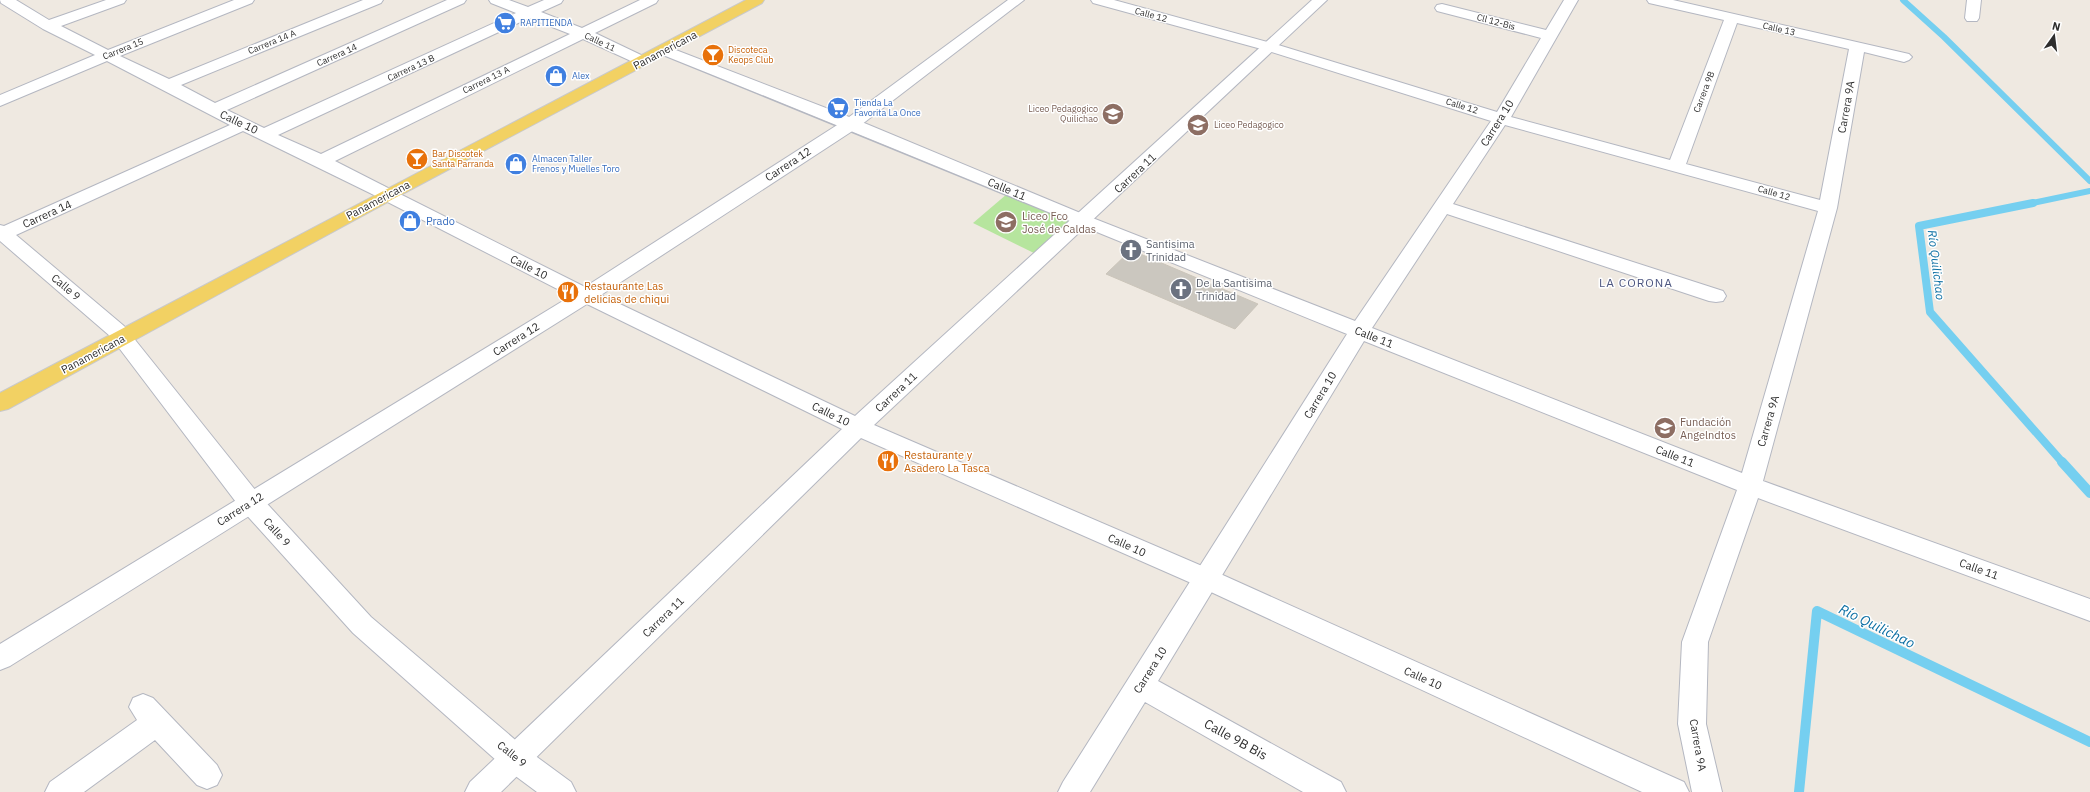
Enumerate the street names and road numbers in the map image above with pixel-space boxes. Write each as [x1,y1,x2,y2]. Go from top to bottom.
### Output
street label: Calle 12 [1134,5,1169,24]
street label: Cll 12-Bis [1476,11,1517,32]
street label: Calle 13 [1762,19,1796,38]
street label: Carrera 14 A [246,27,298,56]
street label: Panamericana [631,27,700,73]
street label: Calle 11 [583,30,618,54]
street label: Carrera 15 [101,35,145,62]
street label: Carrera 14 [315,41,359,68]
street label: Carrera 13 B [385,52,436,83]
street label: Carrera 13 A [461,63,511,96]
street label: Carrera 9B [1691,69,1716,114]
street label: Carrera 9A [1835,80,1857,134]
street label: Calle 12 [1445,95,1480,116]
street label: Carrera 10 [1477,97,1517,149]
street label: Calle 10 [218,107,260,137]
street label: Carrera 12 [762,144,814,184]
street label: Carrera 11 [1111,150,1159,196]
street label: Calle 11 [986,175,1029,204]
street label: Panamericana [344,177,413,223]
street label: Calle 12 [1757,183,1792,202]
street label: Carrera 14 [20,197,74,231]
street label: Calle 10 [508,252,550,282]
street label: Calle 9 [49,271,83,303]
street label: Carrera 12 [490,319,542,359]
street label: Calle 11 [1353,323,1396,351]
street label: Panamericana [59,331,128,377]
street label: Carrera 11 [872,369,920,415]
street label: Carrera 10 [1300,369,1340,421]
street label: Carrera 9A [1754,394,1782,448]
street label: Calle 10 [810,399,852,429]
street label: Calle 11 [1654,442,1697,470]
street label: Carrera 12 [214,489,266,529]
street label: Calle 9 [260,515,294,549]
street label: Calle 10 [1106,530,1148,560]
street label: Calle 11 [1958,556,2001,583]
street label: Carrera 11 [639,593,687,640]
street label: Carrera 10 [1130,644,1170,696]
street label: Calle 10 [1402,663,1444,693]
street label: Calle 9B Bis [1201,715,1270,764]
street label: Carrera 9A [1687,718,1709,772]
street label: Calle 9 [494,738,530,770]

